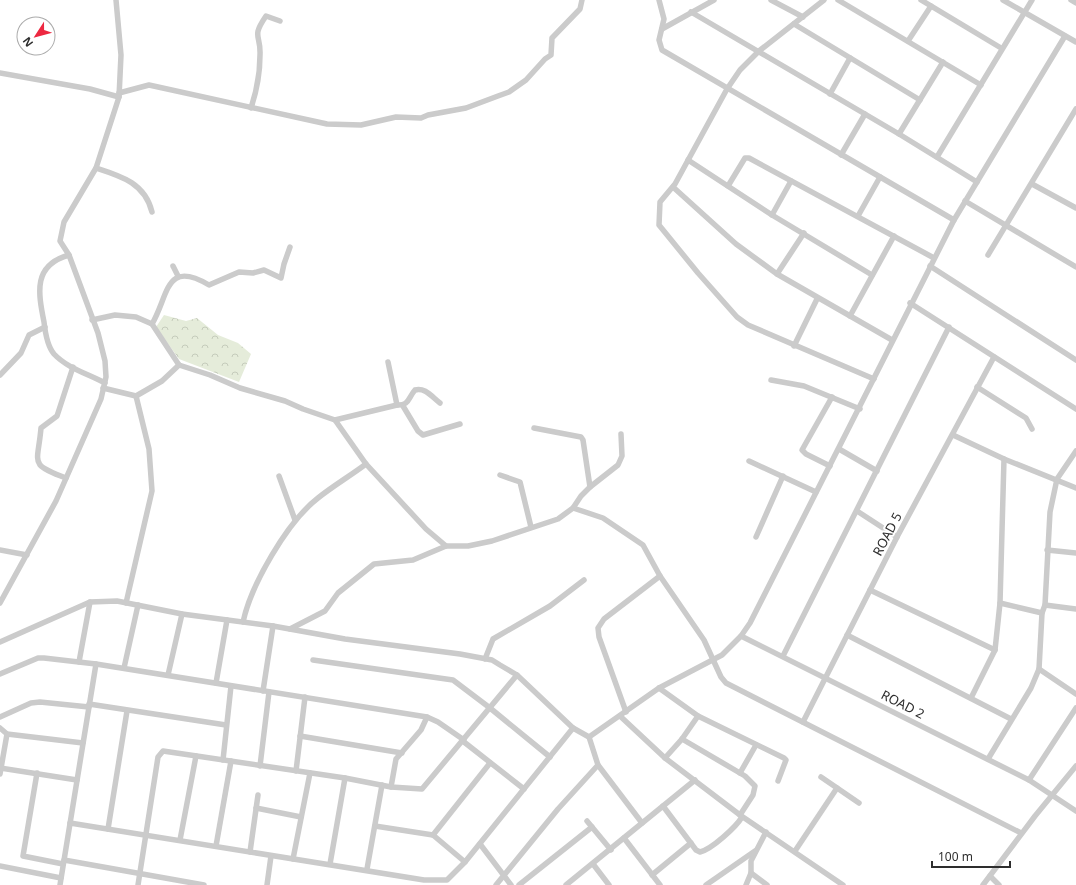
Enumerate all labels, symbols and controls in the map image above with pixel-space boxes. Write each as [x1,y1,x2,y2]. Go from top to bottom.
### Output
north arrow [16,16,56,56]
text: N [19,34,36,50]
street label: ROAD 5 [868,509,906,559]
street label: ROAD 2 [878,685,928,723]
scale bar [932,843,1010,869]
text: 100 m [938,848,973,865]

